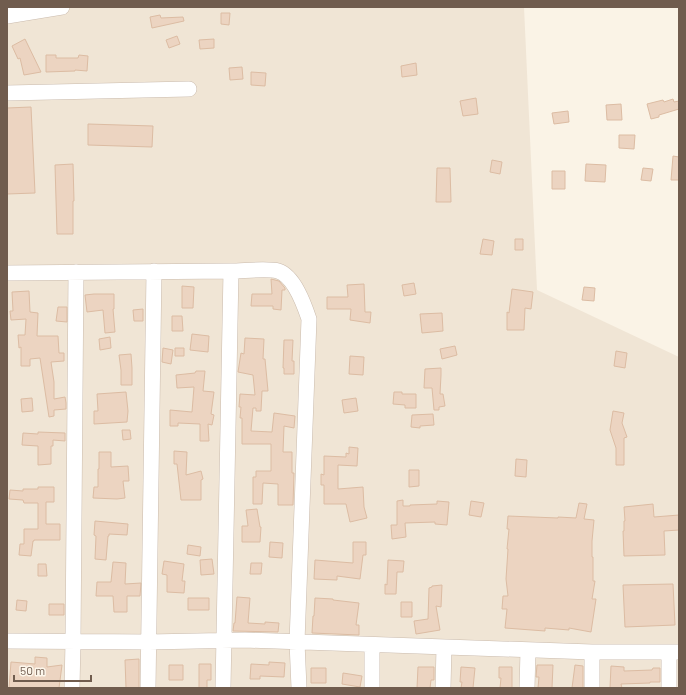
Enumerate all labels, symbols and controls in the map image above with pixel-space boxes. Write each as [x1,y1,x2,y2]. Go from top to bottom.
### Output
scale bar [14,657,91,683]
text: 50 m [20,663,45,677]

